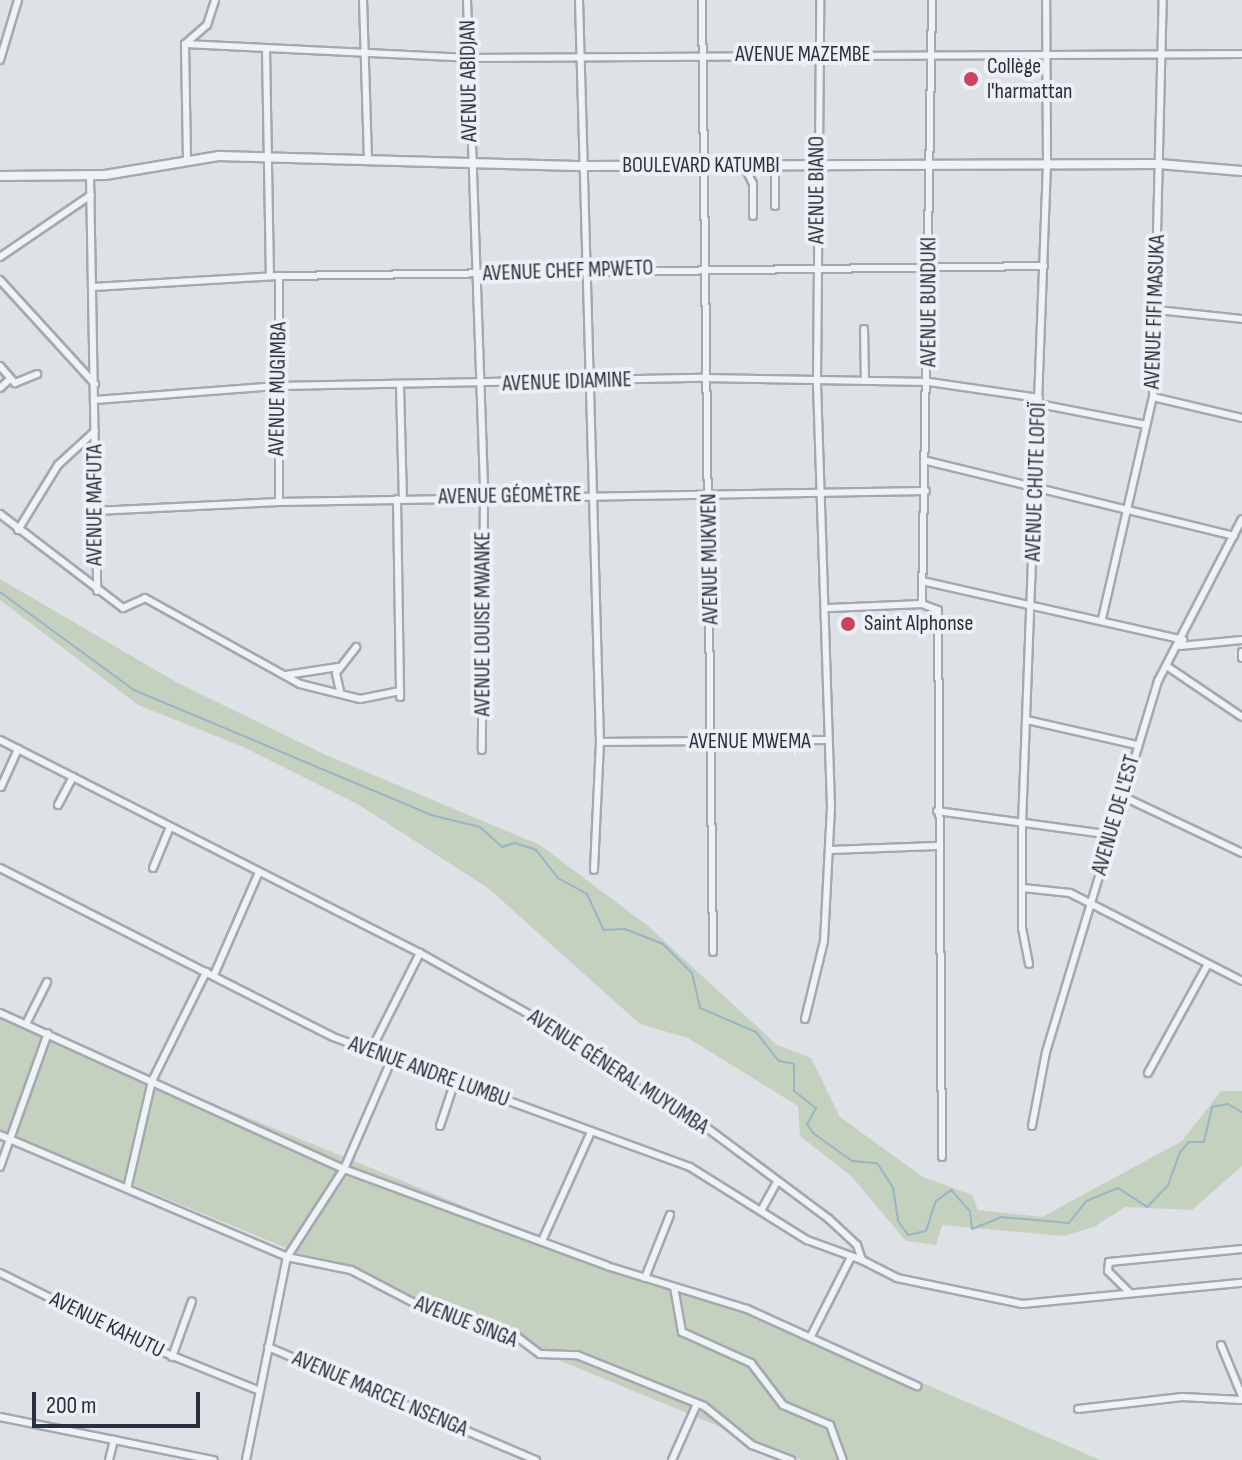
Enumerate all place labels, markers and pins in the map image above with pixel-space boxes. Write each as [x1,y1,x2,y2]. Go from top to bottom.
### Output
place label: Collège l'harmattan [987,53,1073,104]
marker: Collège l'harmattan [962,70,980,88]
place label: Saint Alphonse [864,611,973,637]
marker: Saint Alphonse [839,615,857,633]

